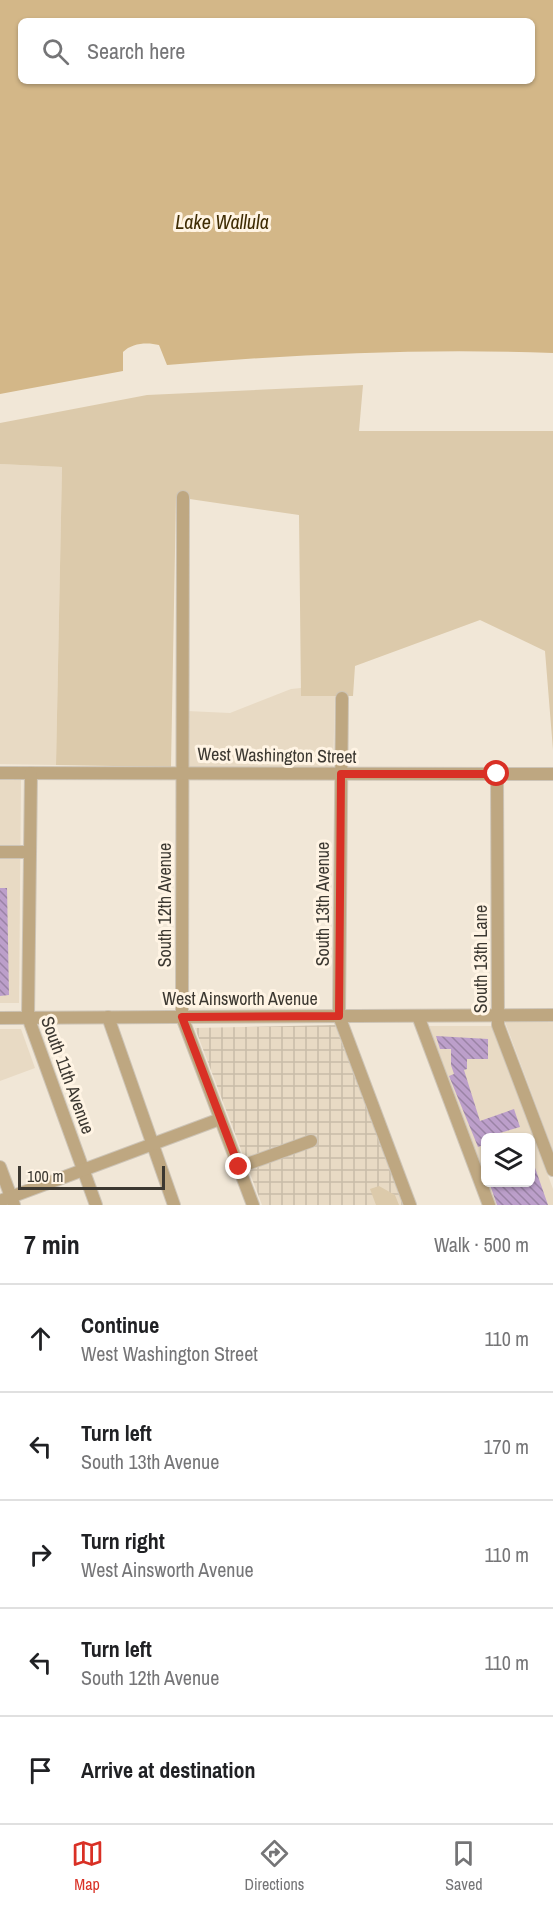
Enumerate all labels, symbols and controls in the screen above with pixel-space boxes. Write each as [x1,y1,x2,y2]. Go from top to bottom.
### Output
search box [18,18,535,84]
icon: search [39,35,72,68]
text: Search here [87,36,185,66]
water label: Lake Wallula [175,208,269,235]
street label: West Washington Street [197,741,357,769]
route start [483,760,509,786]
street label: South 13th Avenue [310,842,335,966]
street label: South 12th Avenue [152,843,177,967]
street label: South 13th Lane [468,905,493,1013]
street label: West Ainsworth Avenue [162,986,318,1011]
street label: South 11th Avenue [35,1013,101,1137]
map controls [481,1133,535,1187]
button: layers [481,1133,535,1187]
route end [225,1153,251,1179]
scale bar [18,1163,165,1190]
text: 100 m [27,1165,63,1187]
text: 7 min [24,1227,80,1262]
text: Walk · 500 m [434,1231,529,1258]
text: Continue [81,1310,159,1340]
icon: ahead [24,1322,57,1355]
text: 110 m [485,1325,529,1352]
text: West Washington Street [81,1340,258,1367]
text: Turn left [81,1418,152,1448]
icon: left [24,1430,57,1463]
text: 170 m [483,1433,529,1460]
text: South 13th Avenue [81,1448,219,1475]
text: Turn right [81,1526,165,1556]
icon: right [24,1538,57,1571]
text: 110 m [485,1541,529,1568]
text: West Ainsworth Avenue [81,1556,254,1583]
text: Turn left [81,1634,152,1664]
icon: left [24,1646,57,1679]
text: 110 m [485,1649,529,1676]
text: South 12th Avenue [81,1664,219,1691]
icon: arrive [24,1754,57,1787]
text: Arrive at destination [81,1755,255,1785]
tab: Map [71,1837,104,1895]
tab: Directions [245,1837,304,1895]
tab: Saved [445,1837,483,1895]

